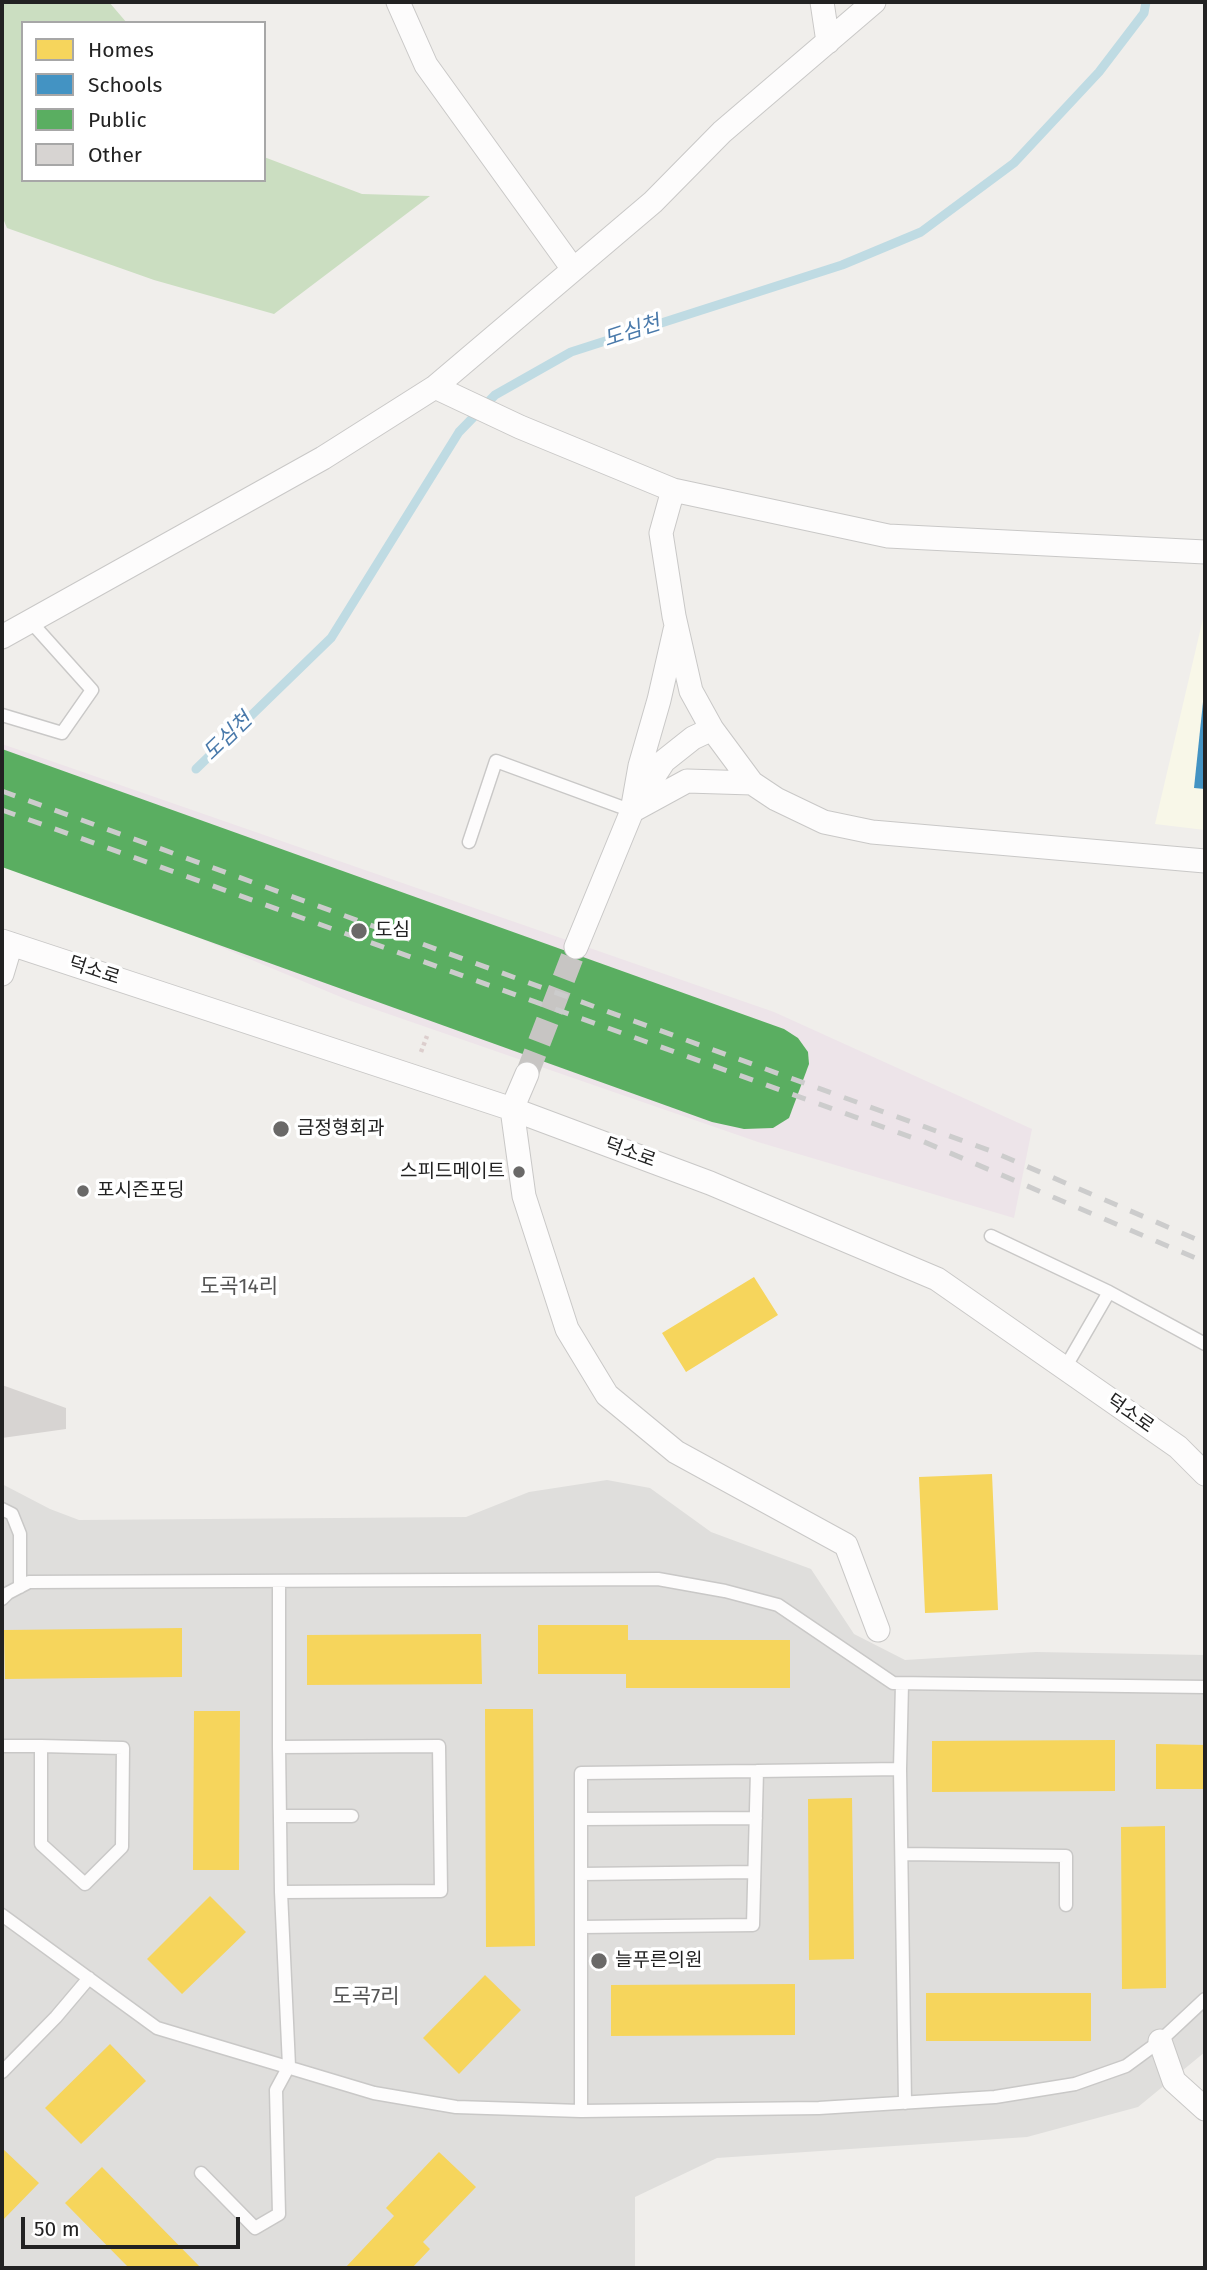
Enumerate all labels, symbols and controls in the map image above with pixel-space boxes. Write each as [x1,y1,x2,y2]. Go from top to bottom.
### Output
legend [21,21,266,182]
text: Homes [88,37,154,63]
text: Schools [88,72,162,98]
text: Public [88,107,146,133]
text: Other [88,142,142,168]
water label: 도심천 [601,311,663,353]
water label: 도심천 [198,708,258,766]
place label: 도심 [375,920,410,942]
marker: 도심 [349,921,369,941]
street label: 덕소로 [66,952,122,990]
place label: 금정형회과 [297,1118,384,1140]
marker: 금정형회과 [271,1119,291,1139]
street label: 덕소로 [601,1133,659,1173]
place label: 스피드메이트 [400,1161,505,1183]
marker: 스피드메이트 [511,1164,527,1180]
place label: 포시즌포딩 [97,1180,184,1202]
marker: 포시즌포딩 [75,1183,91,1199]
district label: 도곡14리 [200,1274,278,1300]
street label: 덕소로 [1102,1390,1158,1438]
place label: 늘푸른의원 [615,1950,702,1972]
marker: 늘푸른의원 [589,1951,609,1971]
district label: 도곡7리 [332,1984,400,2010]
scale bar [24,2204,243,2248]
text: 50 m [34,2216,80,2242]

